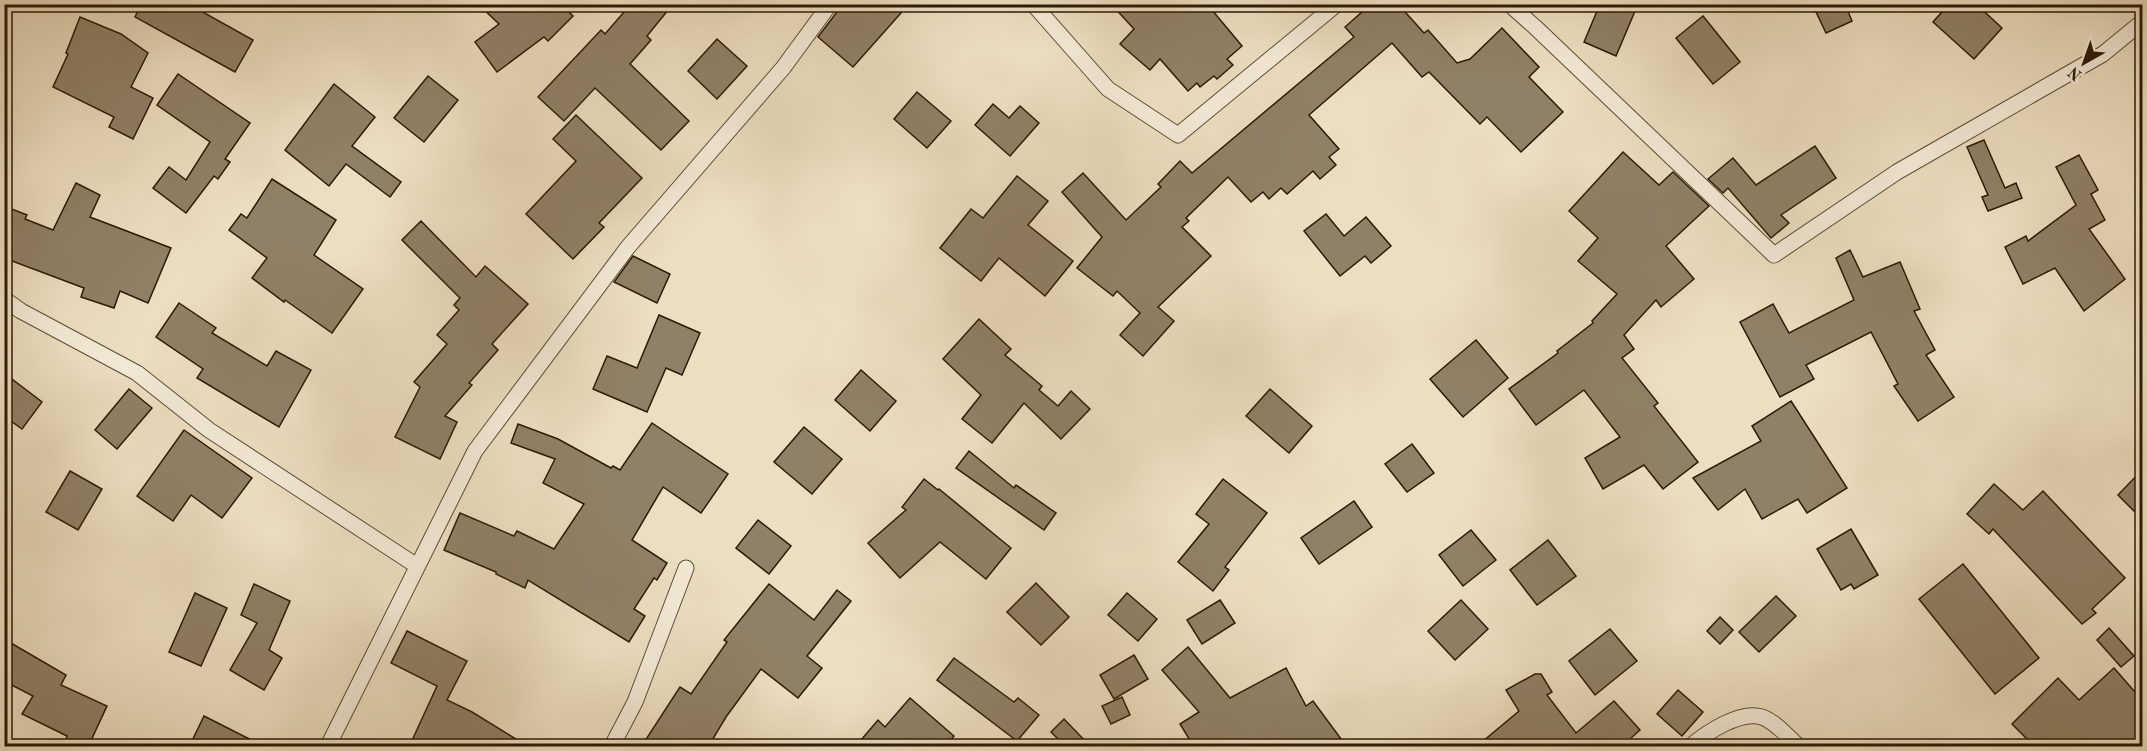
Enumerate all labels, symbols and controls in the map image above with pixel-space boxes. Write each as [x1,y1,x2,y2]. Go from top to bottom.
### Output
north arrow [2054,33,2114,93]
text: N [2065,62,2085,83]

